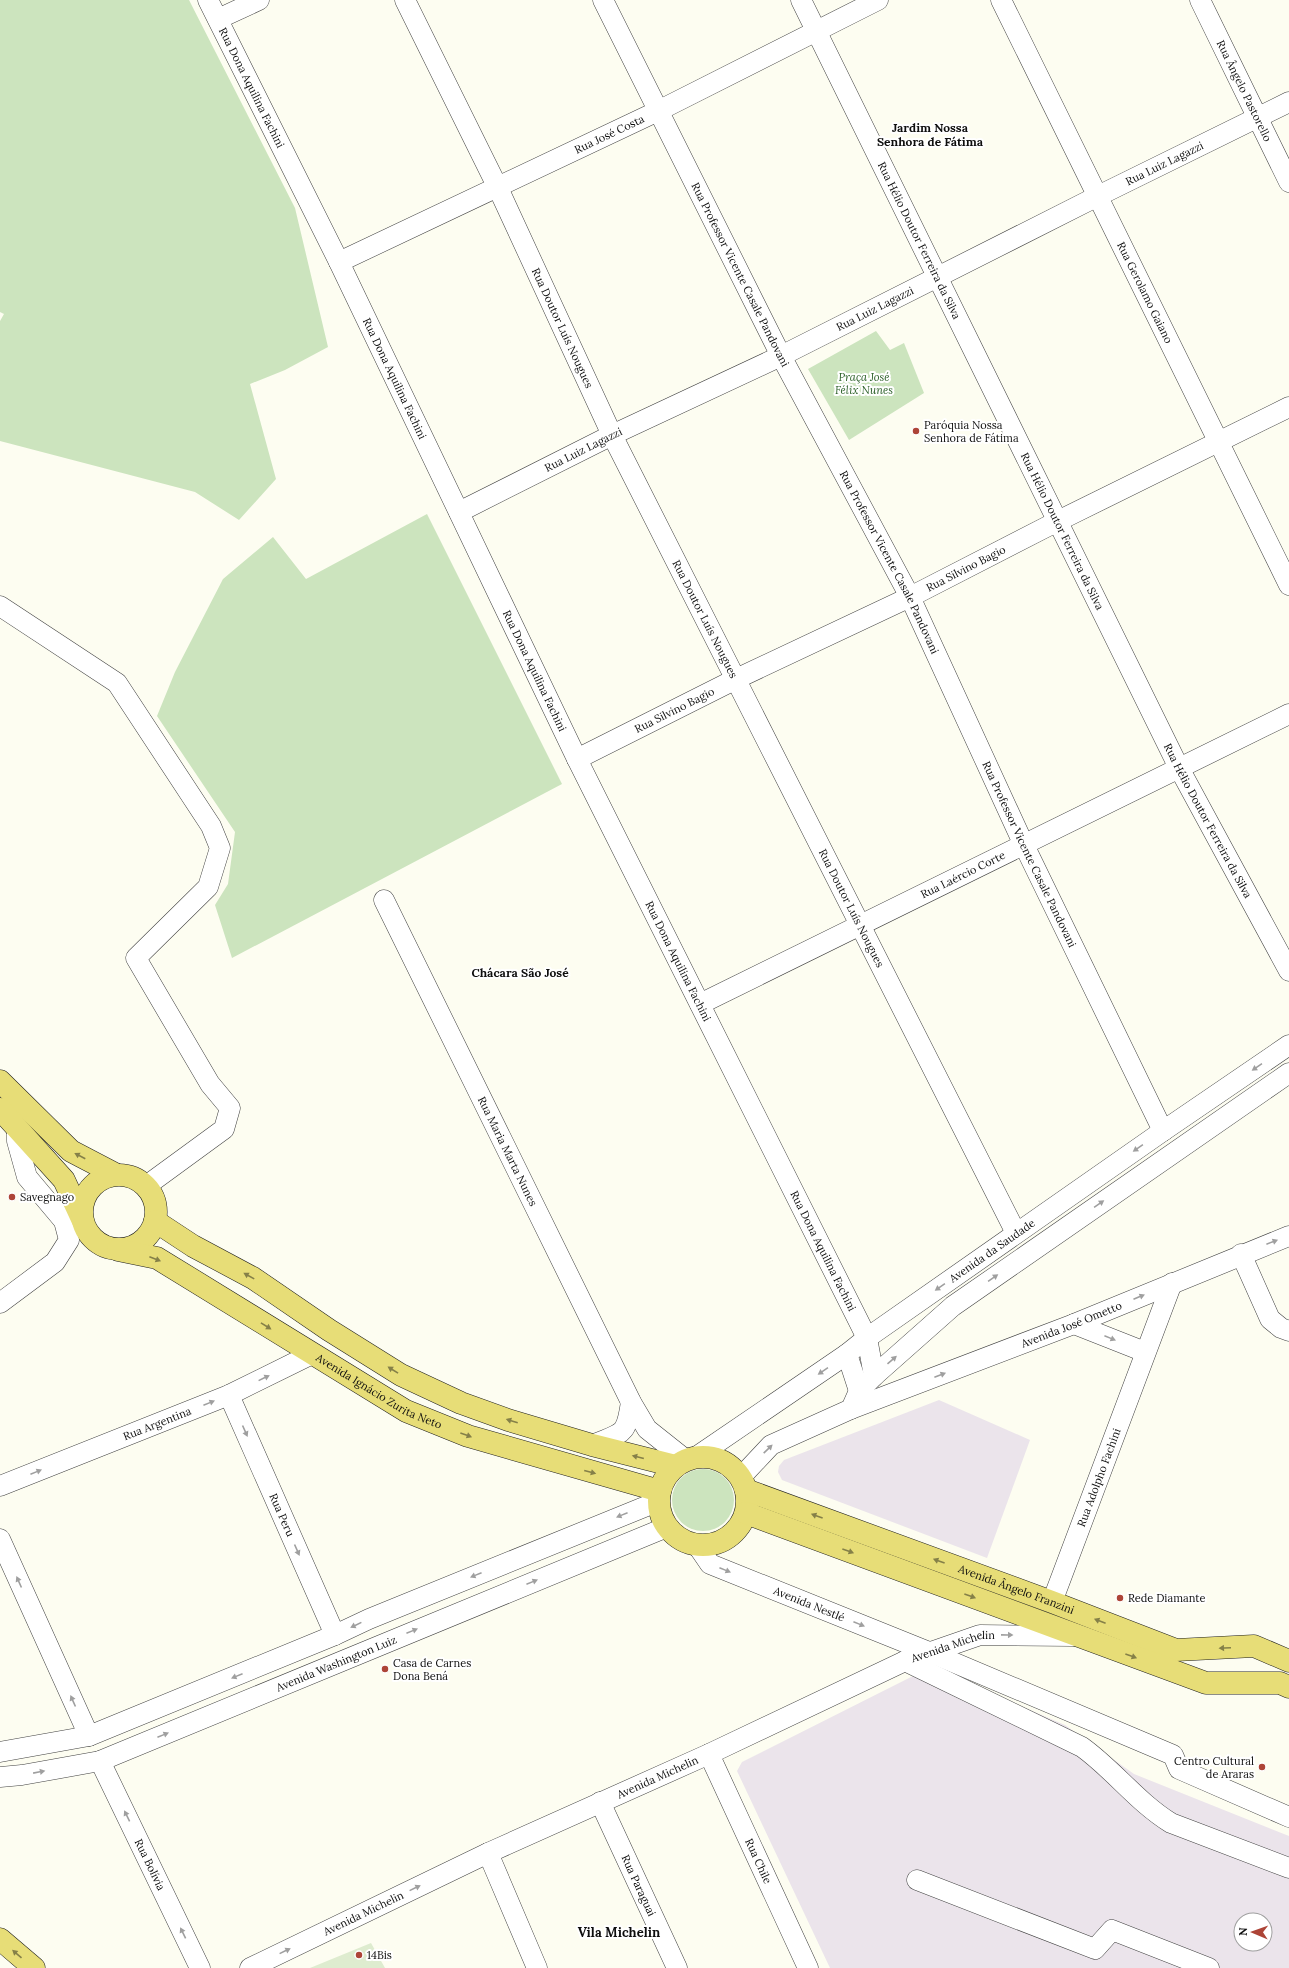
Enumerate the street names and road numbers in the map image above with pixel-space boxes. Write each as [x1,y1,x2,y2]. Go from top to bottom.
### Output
street label: Rua Dona Aquilina Fachini [216,25,288,150]
street label: Rua Ângelo Pastorello [1214,38,1275,144]
street label: Rua José Costa [572,111,647,157]
street label: Rua Luiz Lagazzi [1123,138,1206,188]
street label: Rua Hélio Doutor Ferreira da Silva [875,159,964,322]
street label: Rua Professor Vicente Casale Pandovani [688,180,792,369]
street label: Rua Gerolamo Gaiano [1114,239,1176,346]
street label: Rua Doutor Luís Nougues [529,266,596,390]
street label: Rua Luiz Lagazzi [834,283,916,334]
street label: Rua Dona Aquilina Fachini [360,315,430,441]
street label: Rua Luiz Lagazzi [542,424,624,475]
street label: Rua Hélio Doutor Ferreira da Silva [1018,450,1107,612]
street label: Rua Professor Vicente Casale Pandovani [837,468,942,656]
street label: Rua Silvino Bagio [924,542,1008,595]
street label: Rua Doutor Luís Nougues [669,557,741,680]
street label: Rua Dona Aquilina Fachini [500,608,570,734]
street label: Rua Silvino Bagio [632,684,717,736]
street label: Rua Hélio Doutor Ferreira da Silva [1161,741,1255,901]
street label: Rua Professor Vicente Casale Pandovani [979,759,1080,950]
street label: Rua Doutor Luís Nougues [816,847,887,970]
street label: Rua Laércio Corte [918,848,1008,901]
street label: Rua Dona Aquilina Fachini [642,899,714,1024]
street label: Rua Maria Marta Nunes [475,1094,541,1208]
street label: Rua Dona Aquilina Fachini [787,1188,859,1313]
street label: Avenida da Saudade [946,1216,1038,1286]
street label: Avenida José Ometto [1018,1298,1124,1351]
street label: Avenida Ignácio Zurita Neto [313,1350,444,1432]
street label: Rua Argentina [121,1404,193,1443]
street label: Rua Adolpho Fachini [1074,1426,1124,1529]
street label: Rua Peru [266,1491,298,1539]
street label: Avenida Ângelo Franzini [956,1561,1076,1617]
street label: Avenida Nestlé [771,1583,847,1625]
street label: Avenida Michelin [908,1628,995,1666]
street label: Avenida Washington Luiz [273,1632,399,1695]
street label: Avenida Michelin [614,1753,701,1802]
street label: Rua Bolívia [132,1836,169,1893]
street label: Rua Chile [742,1836,775,1886]
street label: Rua Paraguai [618,1852,659,1918]
street label: Avenida Michelin [320,1888,406,1939]

